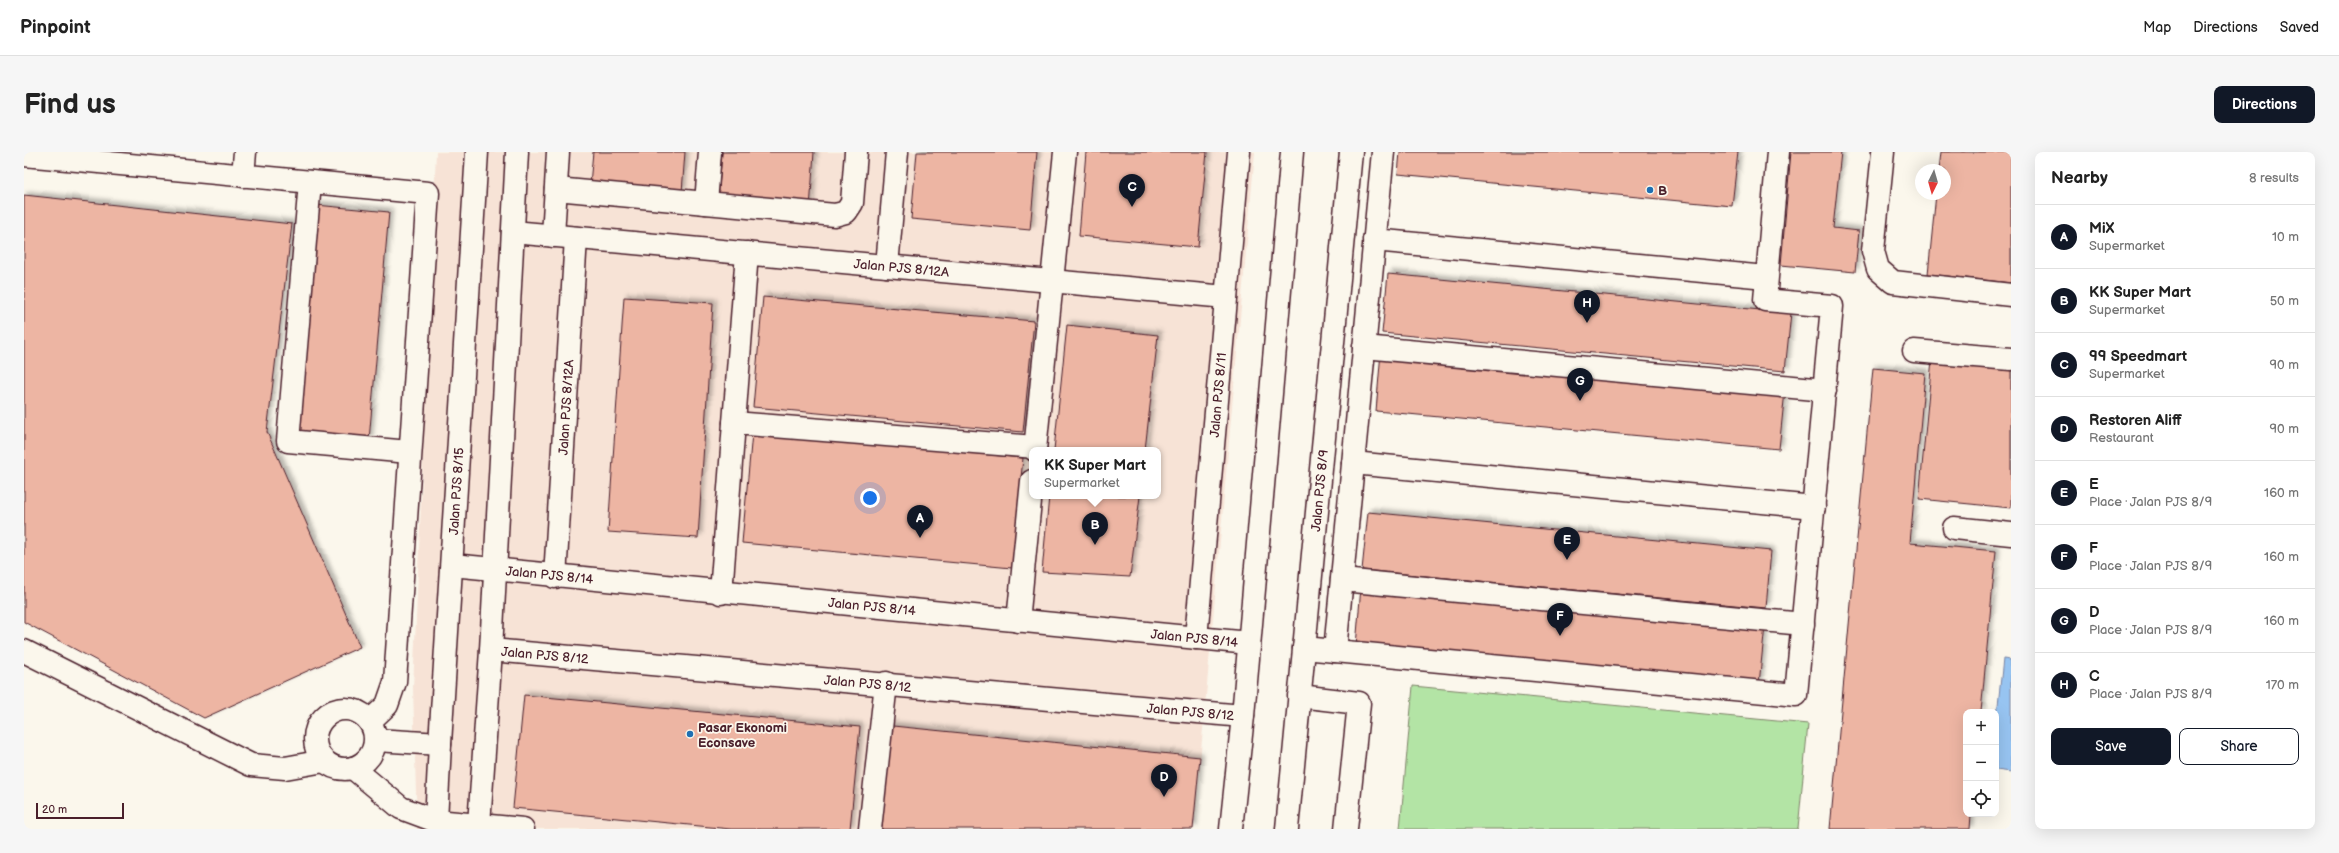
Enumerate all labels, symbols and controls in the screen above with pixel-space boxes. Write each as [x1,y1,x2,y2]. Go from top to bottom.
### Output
text: Pinpoint [20,16,91,39]
text: Map [2143,19,2171,36]
text: Directions [2193,19,2258,36]
text: Saved [2280,19,2319,36]
button: Directions [2214,86,2315,123]
text: Find us [24,88,116,121]
north arrow [1915,164,1951,200]
text: Nearby [2051,168,2108,188]
text: 8 results [2249,170,2299,186]
pin: C [1119,174,1145,207]
place label: B [1658,183,1667,199]
marker: B [1645,185,1655,195]
text: MiX [2089,219,2115,238]
text: A [2060,229,2068,245]
text: 10 m [2272,229,2299,245]
text: Supermarket [2089,238,2165,254]
street label: Jalan PJS 8/12A [853,256,950,281]
text: KK Super Mart [2089,283,2191,302]
pin: H [1574,290,1600,323]
text: B [2059,293,2069,309]
text: 50 m [2270,293,2299,309]
text: Supermarket [2089,302,2165,318]
text: 99 Speedmart [2089,347,2187,366]
street label: Jalan PJS 8/11 [1207,352,1230,438]
text: C [2059,357,2069,373]
text: 90 m [2270,357,2299,373]
street label: Jalan PJS 8/12A [556,359,577,456]
text: Supermarket [2089,366,2165,382]
pin: G [1567,368,1593,401]
text: Restoren Aliff [2089,411,2182,430]
text: D [2059,421,2069,437]
text: 90 m [2270,421,2299,437]
text: Restaurant [2089,430,2154,446]
street label: Jalan PJS 8/15 [446,447,468,535]
popup [1029,447,1161,499]
street label: Jalan PJS 8/9 [1308,449,1332,532]
text: KK Super Mart [1044,456,1146,475]
text: Supermarket [1044,475,1120,491]
text: E [2089,475,2099,494]
text: E [2060,485,2068,501]
text: 160 m [2264,485,2299,501]
your location [860,488,880,508]
text: Place · Jalan PJS 8/9 [2089,494,2212,510]
pin: A [907,505,933,538]
pin: B [1082,512,1108,545]
pin: E [1554,527,1580,560]
text: F [2089,539,2098,558]
text: F [2060,549,2068,565]
text: 160 m [2264,549,2299,565]
text: Place · Jalan PJS 8/9 [2089,558,2212,574]
street label: Jalan PJS 8/14 [505,563,594,588]
street label: Jalan PJS 8/14 [827,595,917,619]
pin: F [1547,603,1573,636]
text: D [2089,603,2099,622]
text: G [2059,613,2069,629]
text: 160 m [2264,613,2299,629]
text: Place · Jalan PJS 8/9 [2089,622,2212,638]
street label: Jalan PJS 8/14 [1150,626,1239,651]
street label: Jalan PJS 8/12 [500,644,589,668]
text: C [2089,667,2100,686]
street label: Jalan PJS 8/12 [823,672,912,696]
text: H [2059,677,2069,693]
text: 170 m [2266,677,2299,693]
text: Place · Jalan PJS 8/9 [2089,686,2212,702]
street label: Jalan PJS 8/12 [1146,701,1235,724]
map controls [1963,709,1999,817]
button: + [1963,709,1999,745]
place label: Pasar Ekonomi Econsave [698,720,787,751]
button: Save [2051,728,2171,765]
button: Share [2179,728,2299,765]
marker: Pasar Ekonomi Econsave [685,729,695,739]
button: − [1963,745,1999,781]
pin: D [1151,764,1177,797]
button: locate [1963,781,1999,817]
scale bar [36,801,124,820]
text: 20 m [42,803,67,816]

